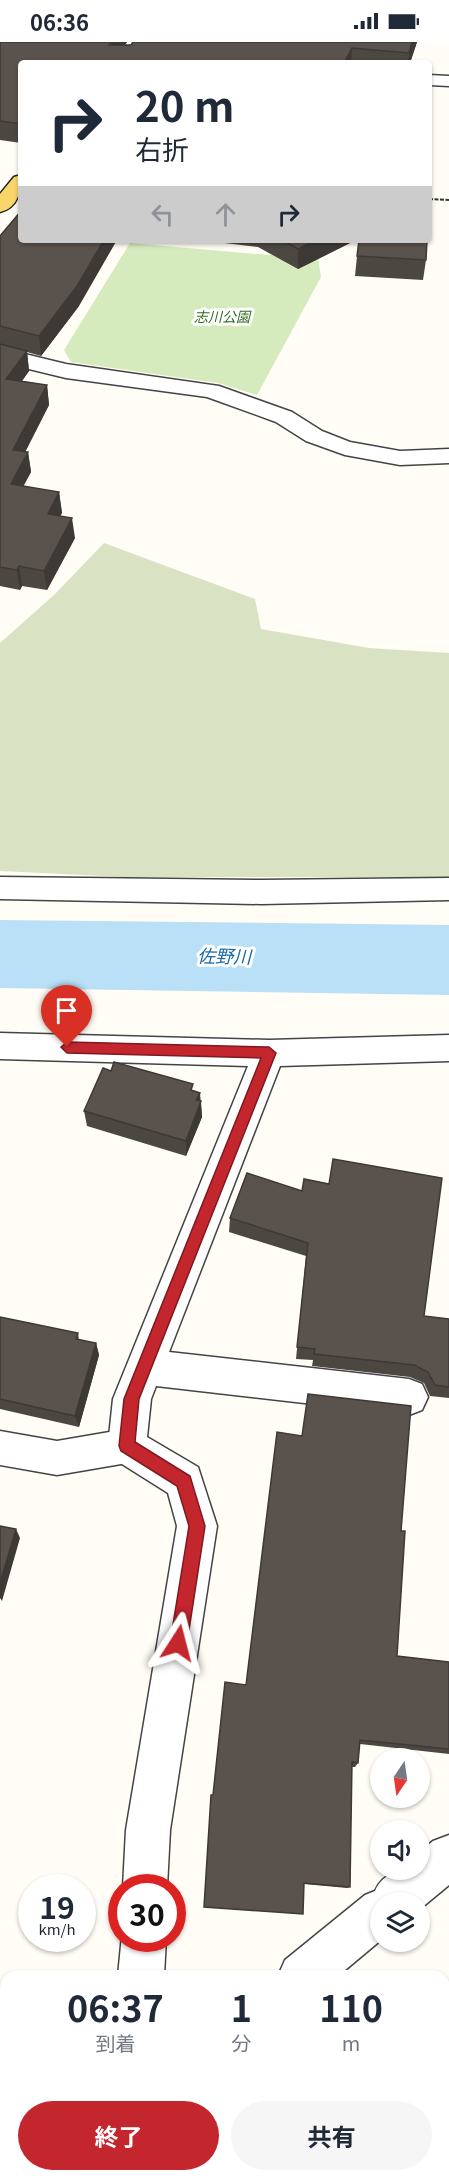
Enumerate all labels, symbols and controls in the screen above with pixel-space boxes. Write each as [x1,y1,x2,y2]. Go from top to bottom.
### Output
text: 06:36 [30,5,89,37]
text: 20 m [135,73,235,134]
icon: right [36,84,114,162]
text: 右折 [135,129,189,168]
icon: left [146,198,179,231]
icon: ahead [209,198,242,231]
icon: right [272,198,305,231]
park label: 志川公園 [194,306,252,326]
water label: 佐野川 [197,942,253,969]
pin [41,985,92,1047]
icon: arrive [50,994,83,1027]
position arrow [146,1611,210,1675]
north arrow [370,1748,430,1808]
map controls [370,1748,430,1952]
button: sound [370,1820,430,1880]
speed limit sign: 30 [108,1874,186,1952]
text: 19 [39,1884,75,1928]
button: layers [370,1892,430,1952]
text: km/h [38,1918,76,1939]
text: 06:37 [67,1980,164,2032]
text: 1 [231,1980,252,2032]
text: 110 [319,1980,383,2032]
text: 到着 [95,2028,135,2057]
text: 分 [231,2028,251,2057]
text: m [342,2028,360,2057]
button: 終了 [18,2101,219,2170]
button: 共有 [231,2101,432,2170]

